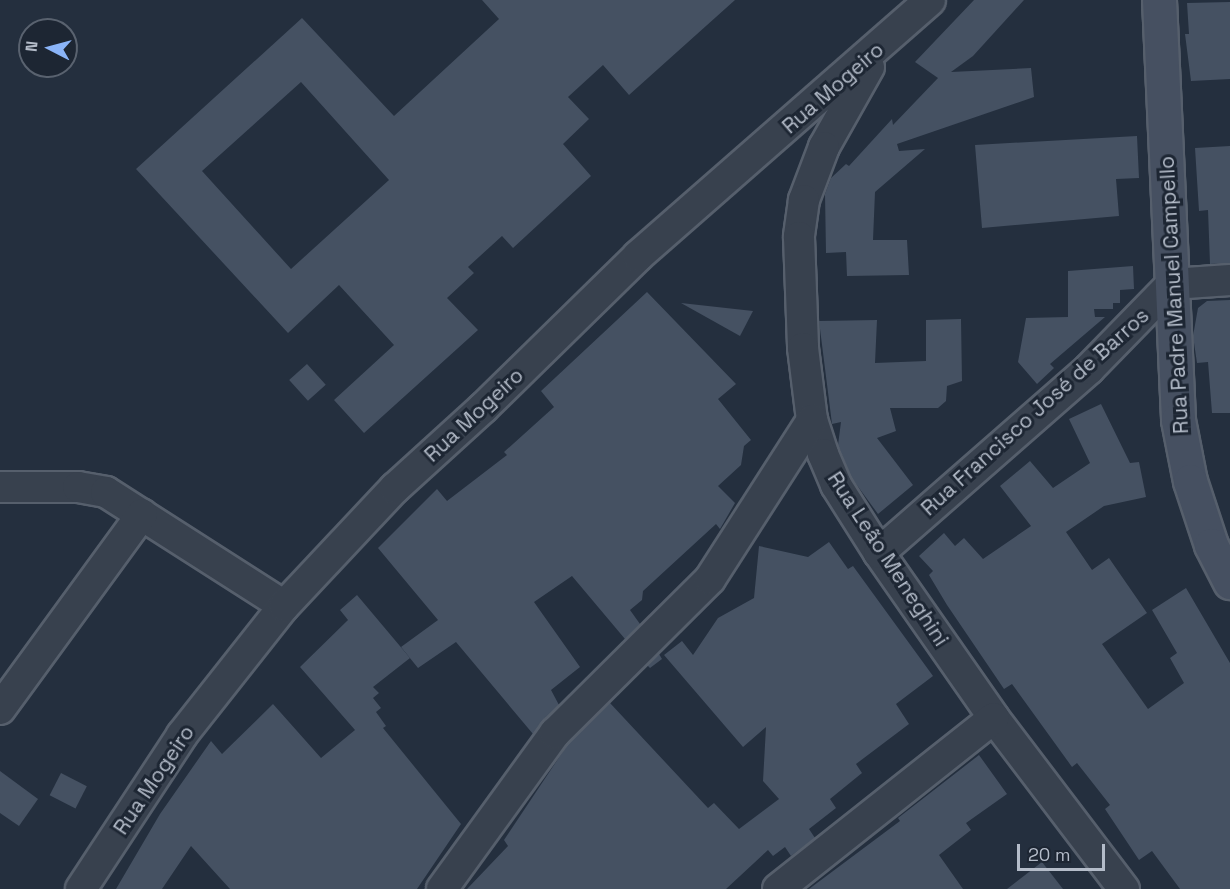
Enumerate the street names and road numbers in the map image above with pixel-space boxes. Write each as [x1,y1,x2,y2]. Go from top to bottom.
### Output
street label: Rua Mogeiro [777,37,889,139]
street label: Rua Padre Manuel Campello [1154,155,1194,435]
street label: Rua Francisco José de Barros [916,303,1154,521]
street label: Rua Mogeiro [419,363,529,467]
street label: Rua Leão Meneghini [822,467,954,651]
street label: Rua Mogeiro [108,721,200,839]

